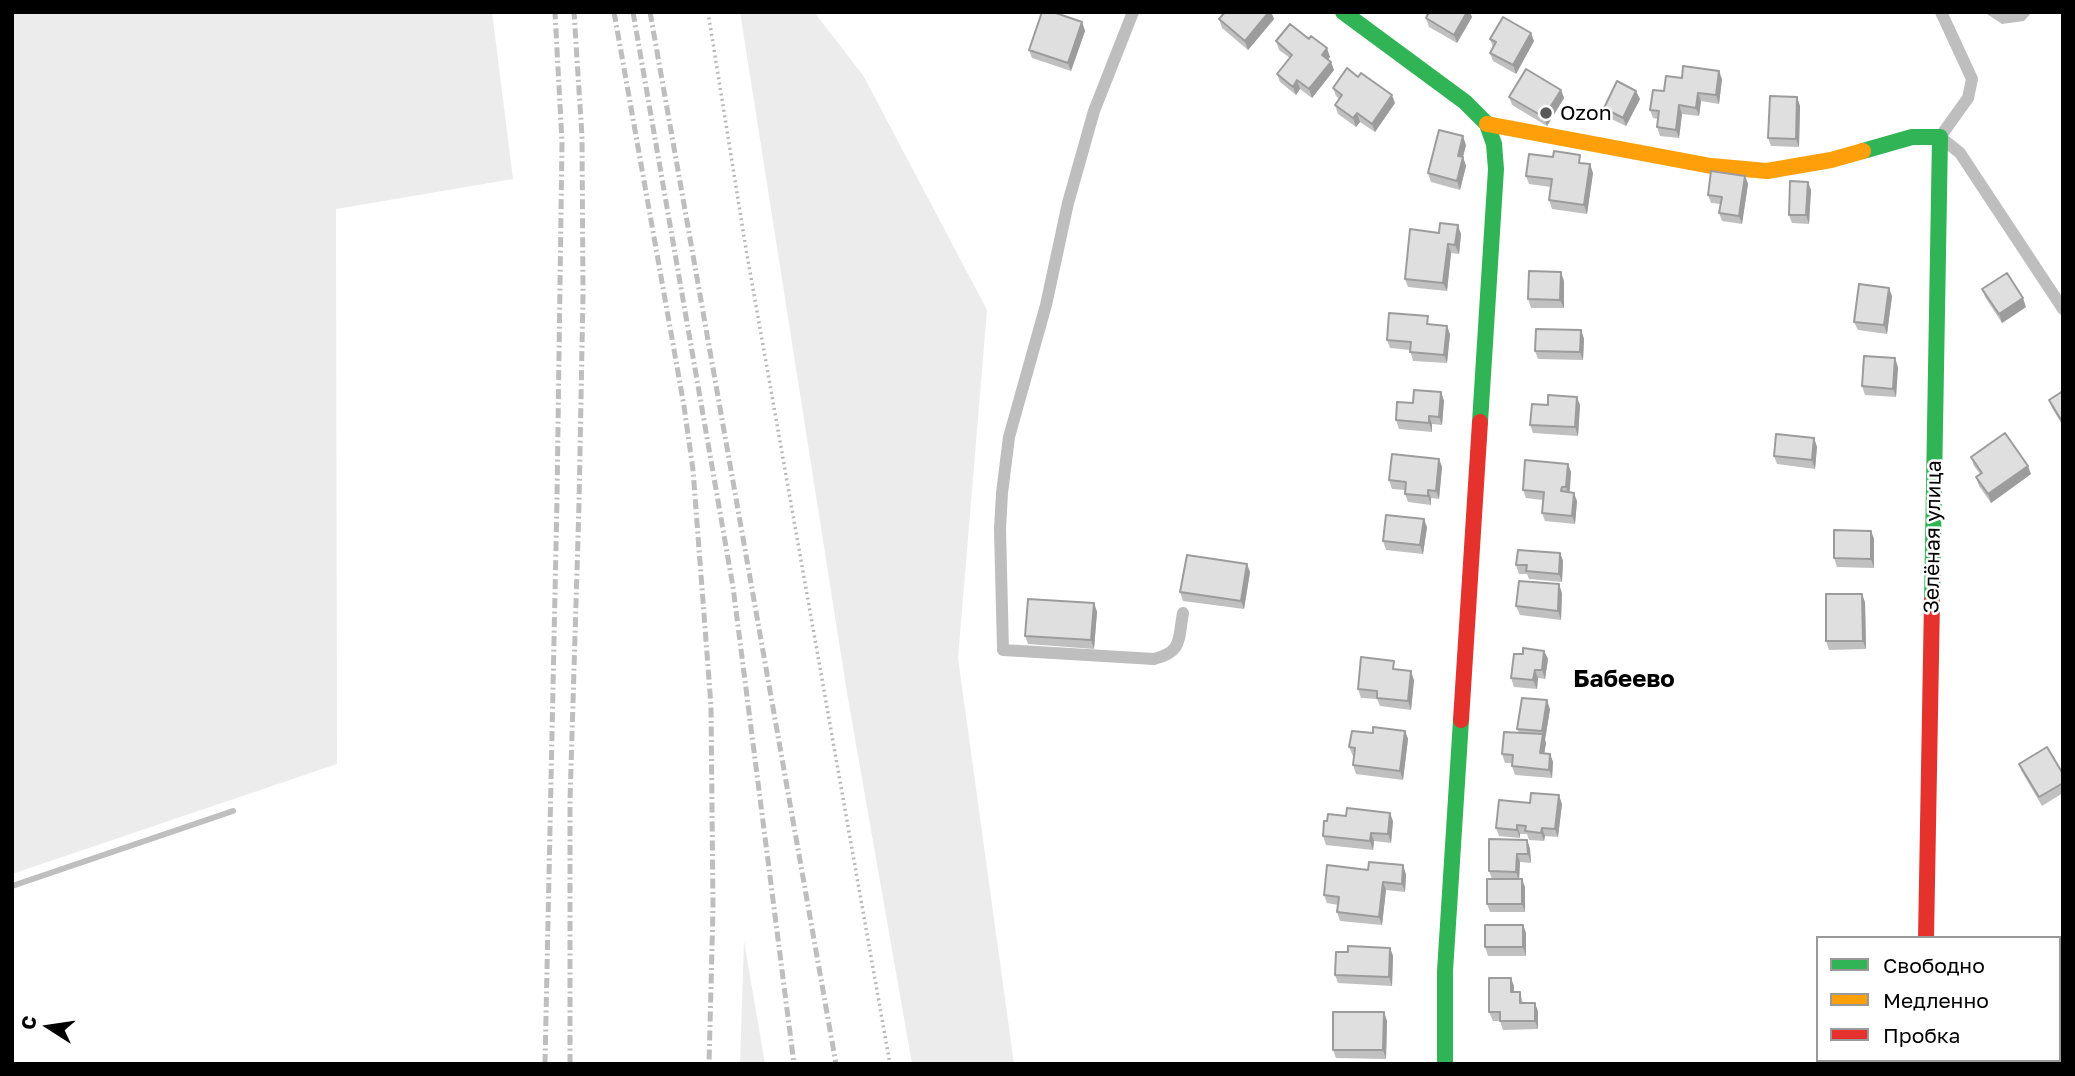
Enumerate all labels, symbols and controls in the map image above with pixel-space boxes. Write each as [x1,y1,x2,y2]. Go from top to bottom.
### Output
place label: Ozon [1560,100,1612,126]
marker: Ozon [1538,105,1554,121]
street label: Зелёная улица [1919,460,1947,614]
district label: Бабеево [1573,665,1675,693]
legend [1816,936,2061,1062]
text: Свободно [1883,952,1985,978]
text: Медленно [1883,987,1989,1013]
north arrow [14,992,84,1062]
text: С [15,1014,41,1032]
text: Пробка [1883,1022,1961,1048]

